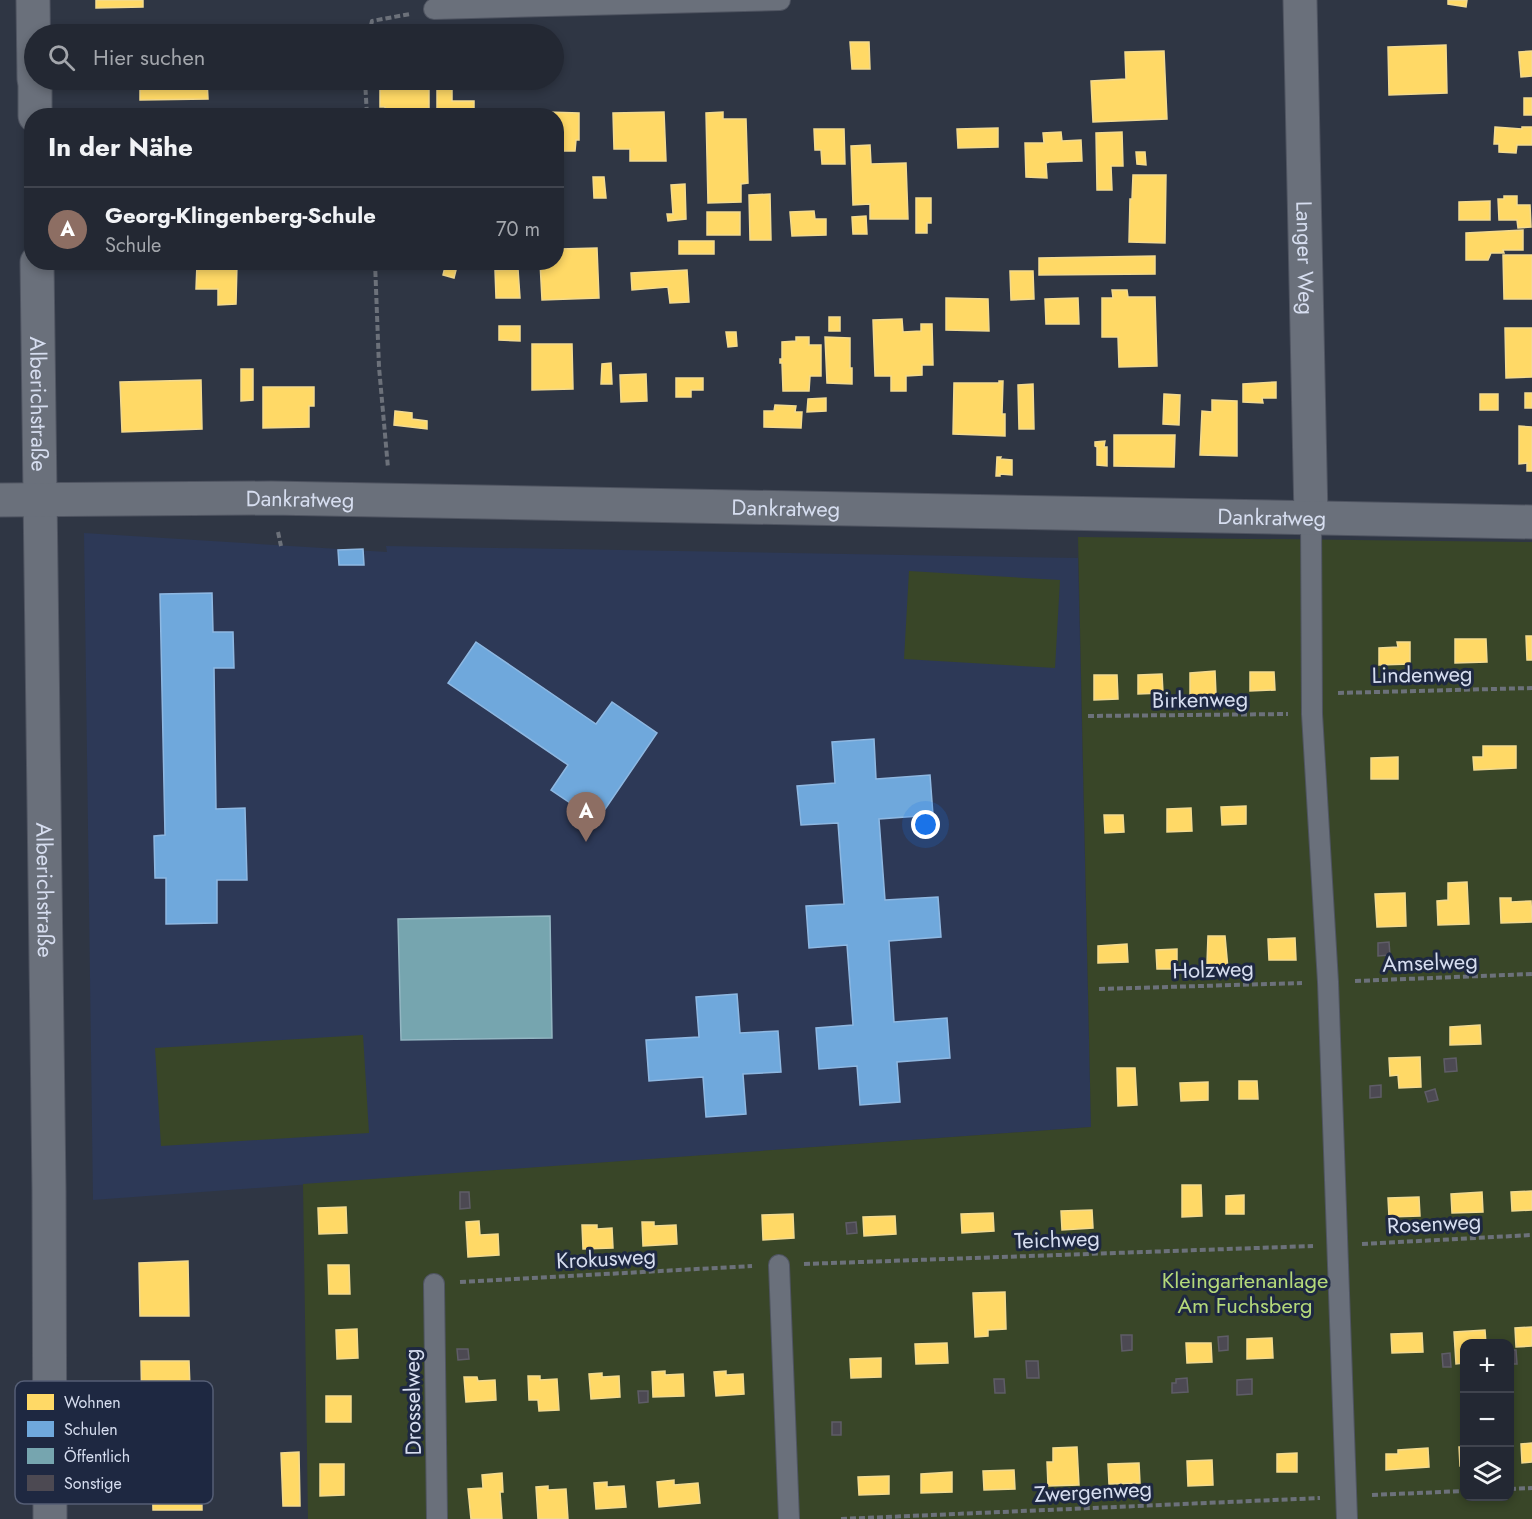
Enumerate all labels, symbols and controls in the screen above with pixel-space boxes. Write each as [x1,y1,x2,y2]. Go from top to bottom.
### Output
search box [24,24,564,90]
icon: search [45,41,78,74]
text: Hier suchen [93,41,205,73]
text: In der Nähe [48,128,193,166]
text: Georg-Klingenberg-Schule [105,199,376,231]
street label: Langer Weg [1288,201,1323,315]
text: A [60,215,75,244]
text: 70 m [496,215,540,244]
text: Schule [105,231,161,260]
street label: Alberichstraße [22,336,56,472]
street label: Dankratweg [245,482,355,516]
street label: Dankratweg [731,491,841,525]
street label: Dankratweg [1217,500,1326,534]
street label: Lindenweg [1371,657,1473,691]
street label: Birkenweg [1152,682,1248,716]
pin: A [566,792,606,842]
your location [911,810,940,839]
street label: Alberichstraße [28,822,62,958]
street label: Amselweg [1382,944,1478,980]
street label: Holzweg [1172,952,1254,986]
street label: Rosenweg [1386,1205,1482,1241]
street label: Teichweg [1014,1222,1100,1256]
street label: Krokusweg [555,1239,657,1277]
park label: Kleingartenanlage Am Fuchsberg [1162,1264,1328,1321]
map controls [1460,1339,1514,1501]
button: + [1460,1339,1514,1393]
street label: Drosselweg [395,1348,429,1456]
legend [15,1381,213,1504]
text: Wohnen [64,1391,121,1414]
button: − [1460,1393,1514,1447]
text: Schulen [64,1418,118,1441]
text: Öffentlich [64,1445,130,1468]
button: layers [1460,1447,1514,1501]
text: Sonstige [64,1472,122,1495]
street label: Zwergenweg [1033,1472,1153,1510]

